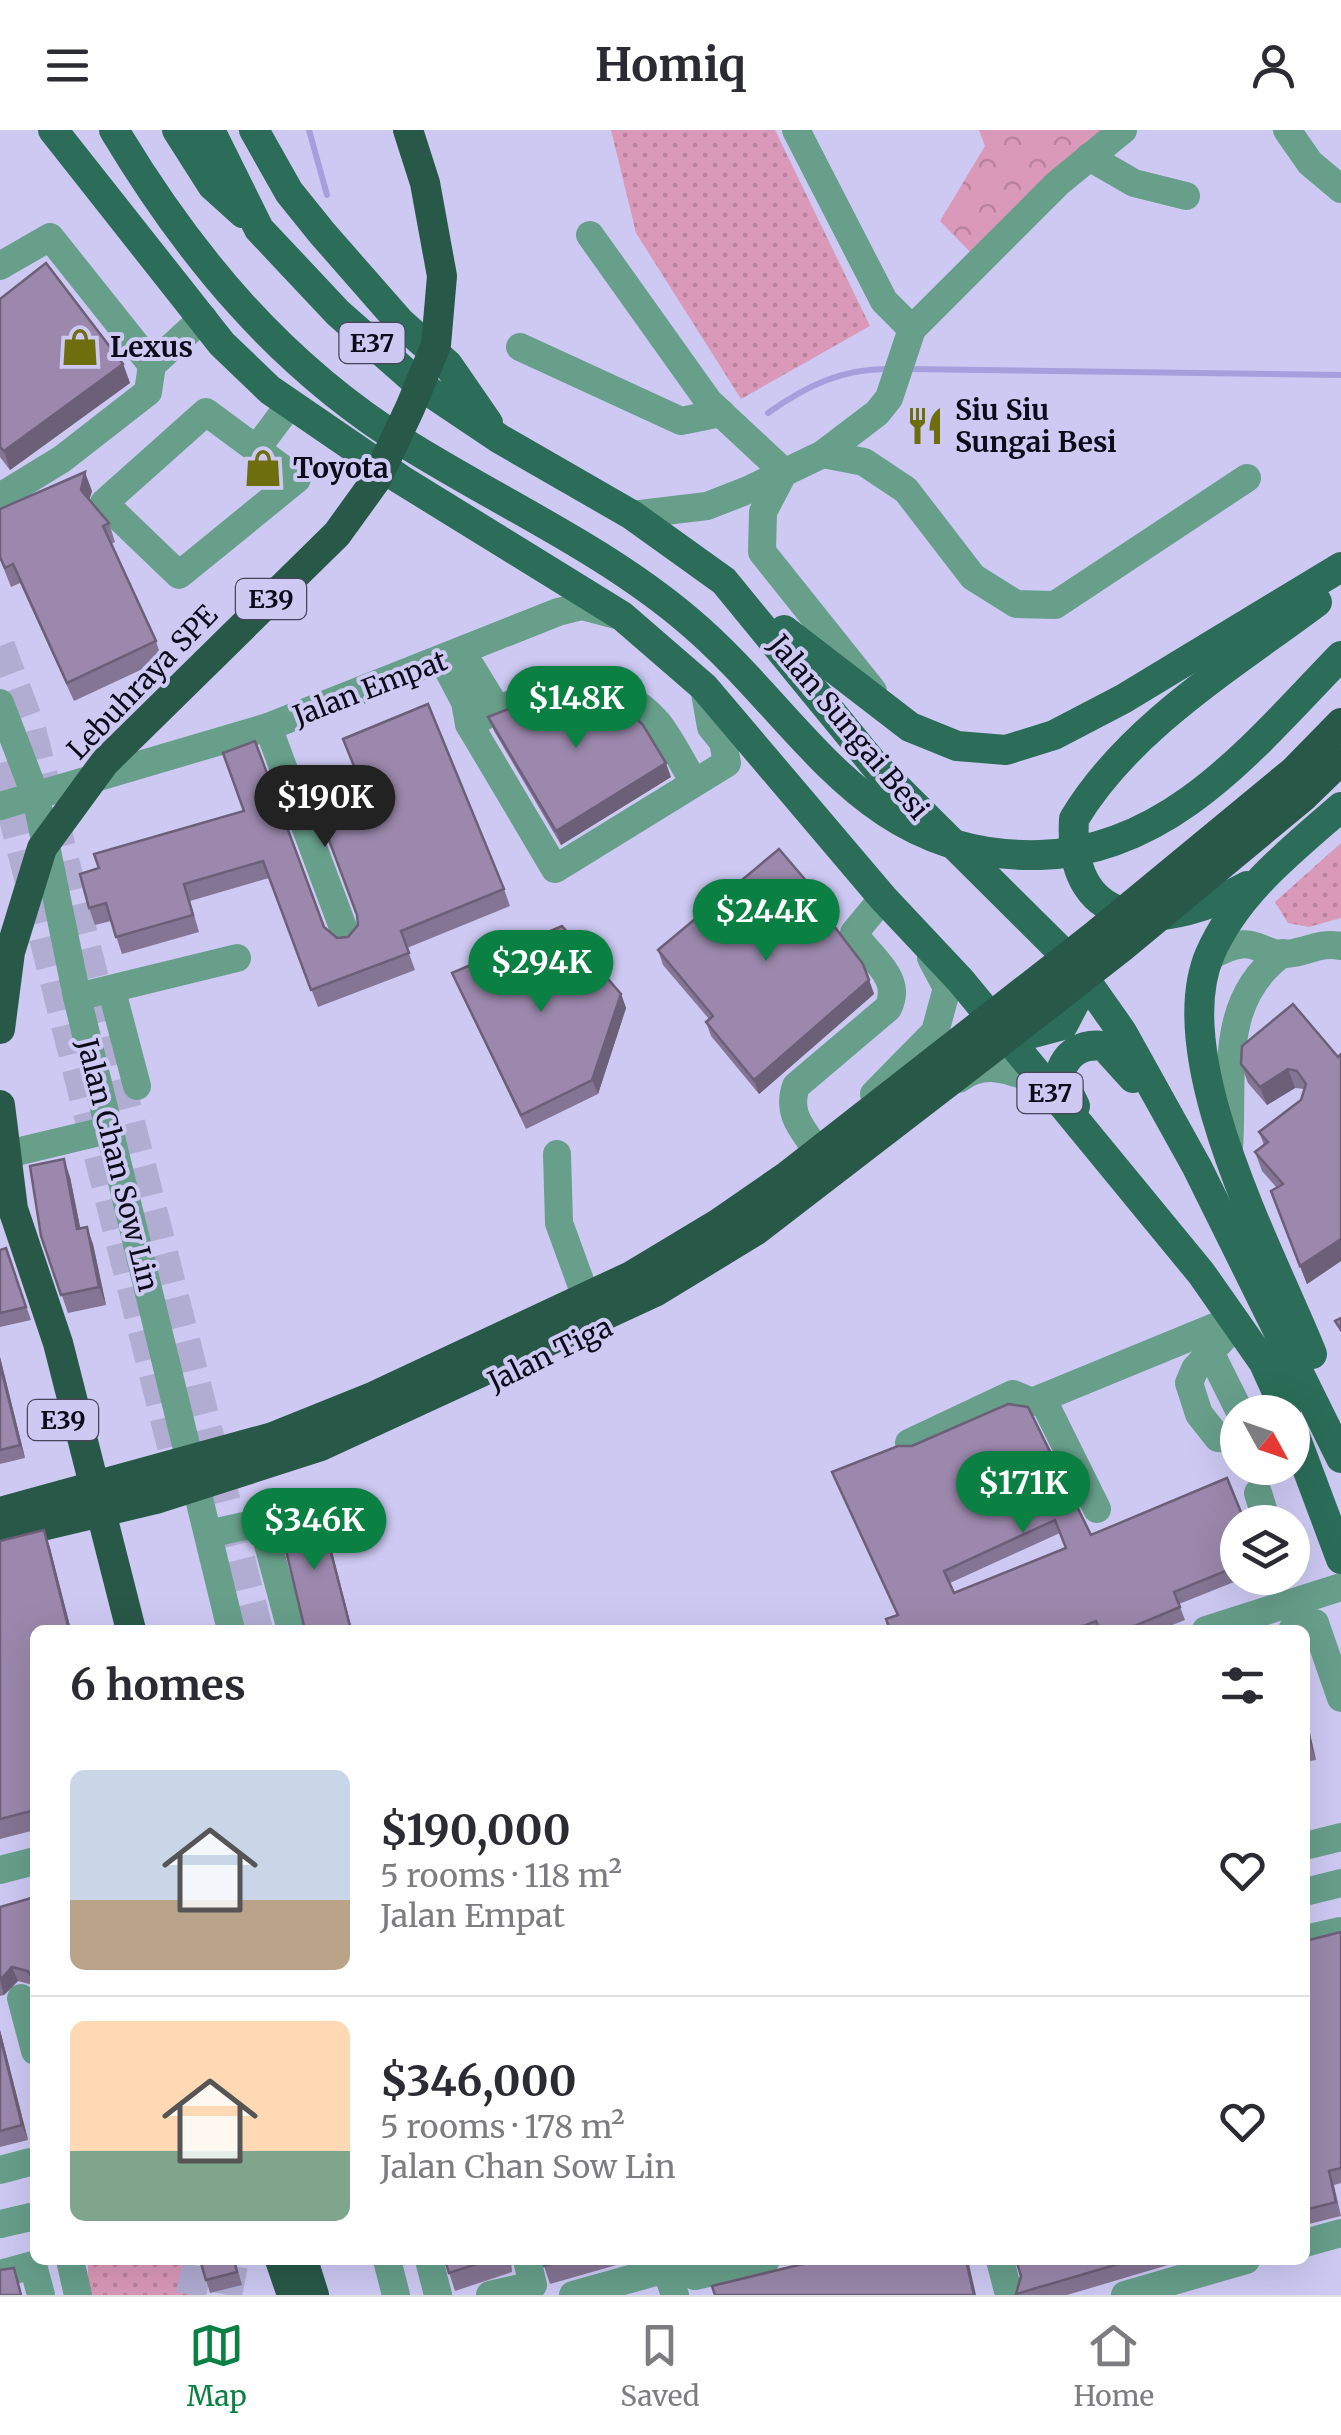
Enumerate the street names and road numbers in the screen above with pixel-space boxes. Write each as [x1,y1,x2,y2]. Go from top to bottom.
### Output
road number: E37 [340,323,404,363]
road number: E39 [236,579,306,619]
street label: Lebuhraya SPE [59,597,225,767]
street label: Jalan Sungai Besi [761,626,937,827]
street label: Jalan Empat [287,642,452,734]
street label: Jalan Chan Sow Lin [69,1034,167,1295]
road number: E37 [1018,1073,1082,1113]
street label: Jalan Tiga [481,1308,618,1400]
road number: E39 [28,1400,98,1440]

